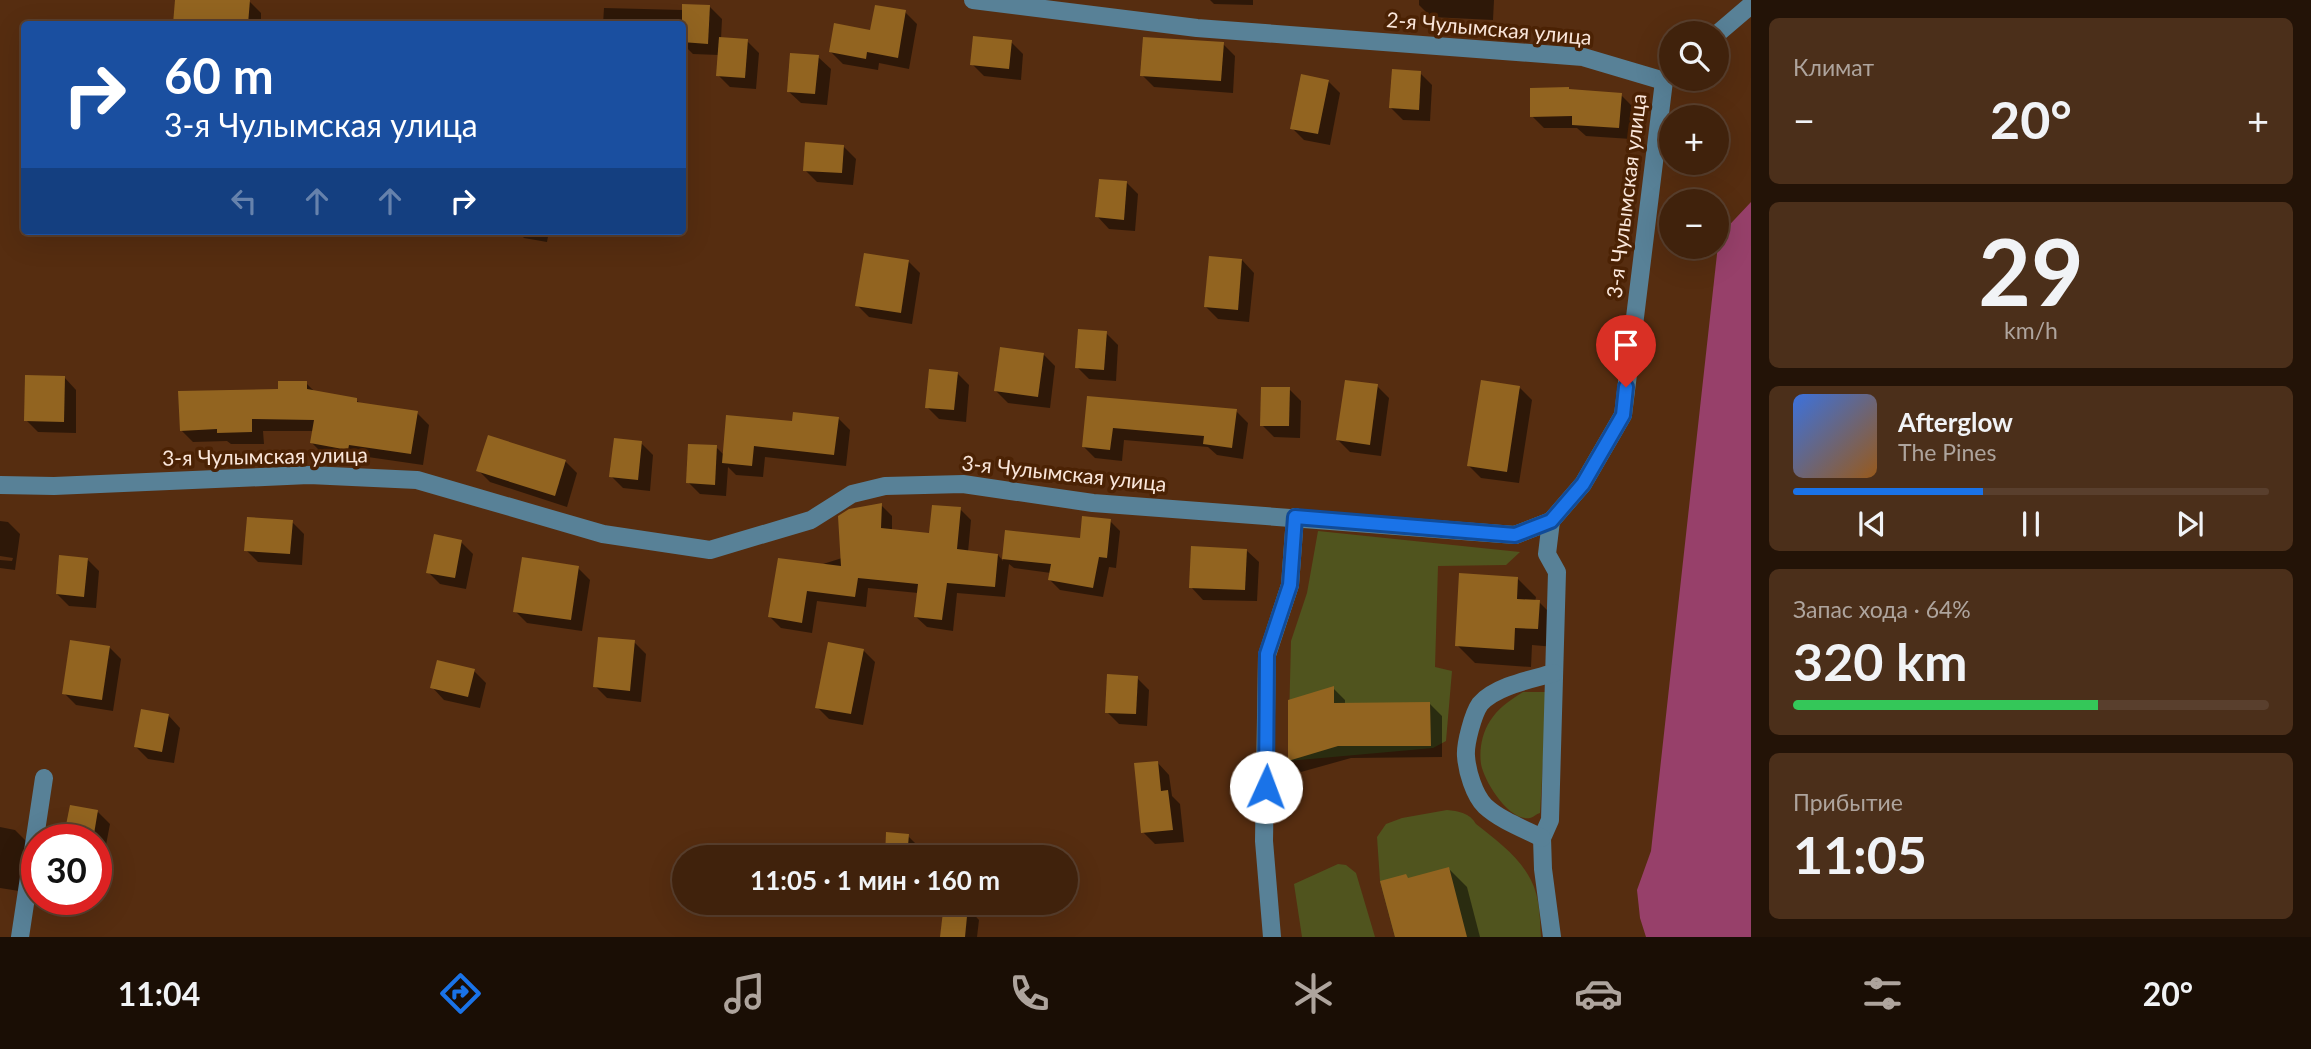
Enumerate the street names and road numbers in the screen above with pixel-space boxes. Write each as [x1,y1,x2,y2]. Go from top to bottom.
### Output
street label: 2-я Чулымская улица [1385,6,1593,49]
street label: 3-я Чулымская улица [1601,92,1650,300]
street label: 3-я Чулымская улица [162,441,368,470]
street label: 3-я Чулымская улица [960,449,1168,496]

